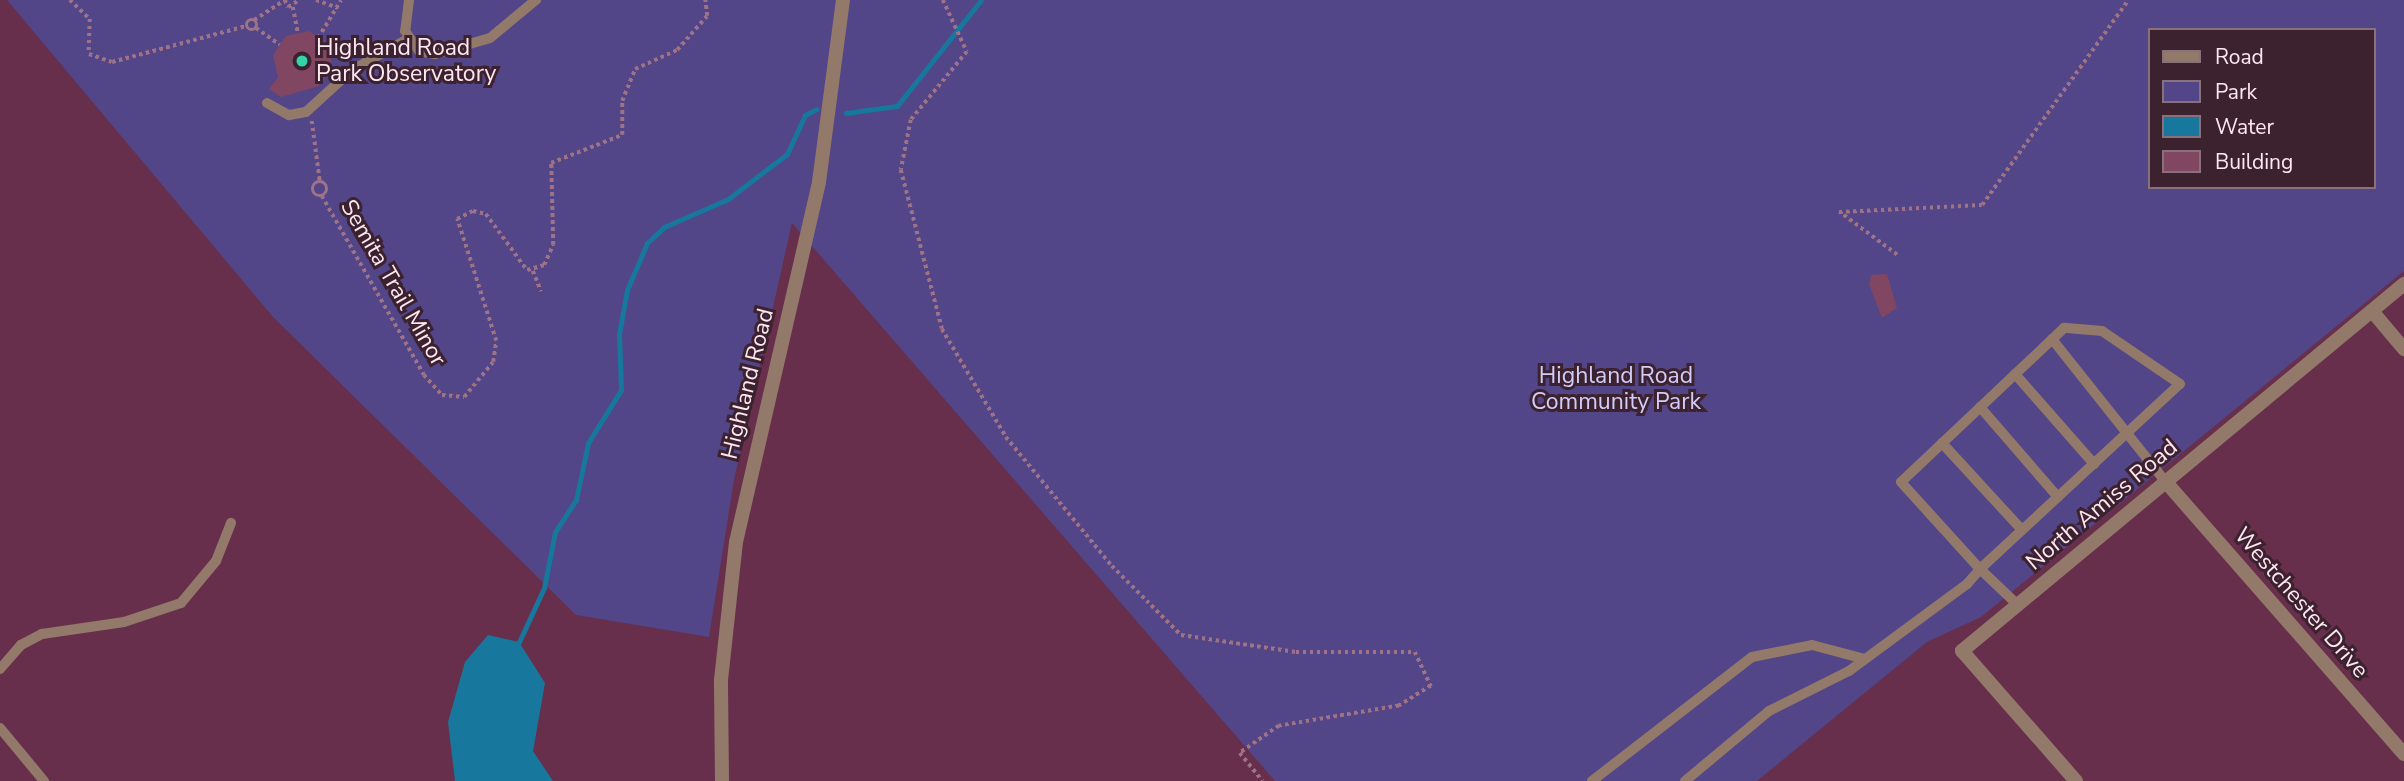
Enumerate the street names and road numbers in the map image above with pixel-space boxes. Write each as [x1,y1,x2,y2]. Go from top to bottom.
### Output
street label: Semita Trail Minor [334,195,452,371]
street label: Highland Road [716,306,780,462]
street label: North Amiss Road [2021,434,2183,576]
street label: Westchester Drive [2228,522,2374,684]

